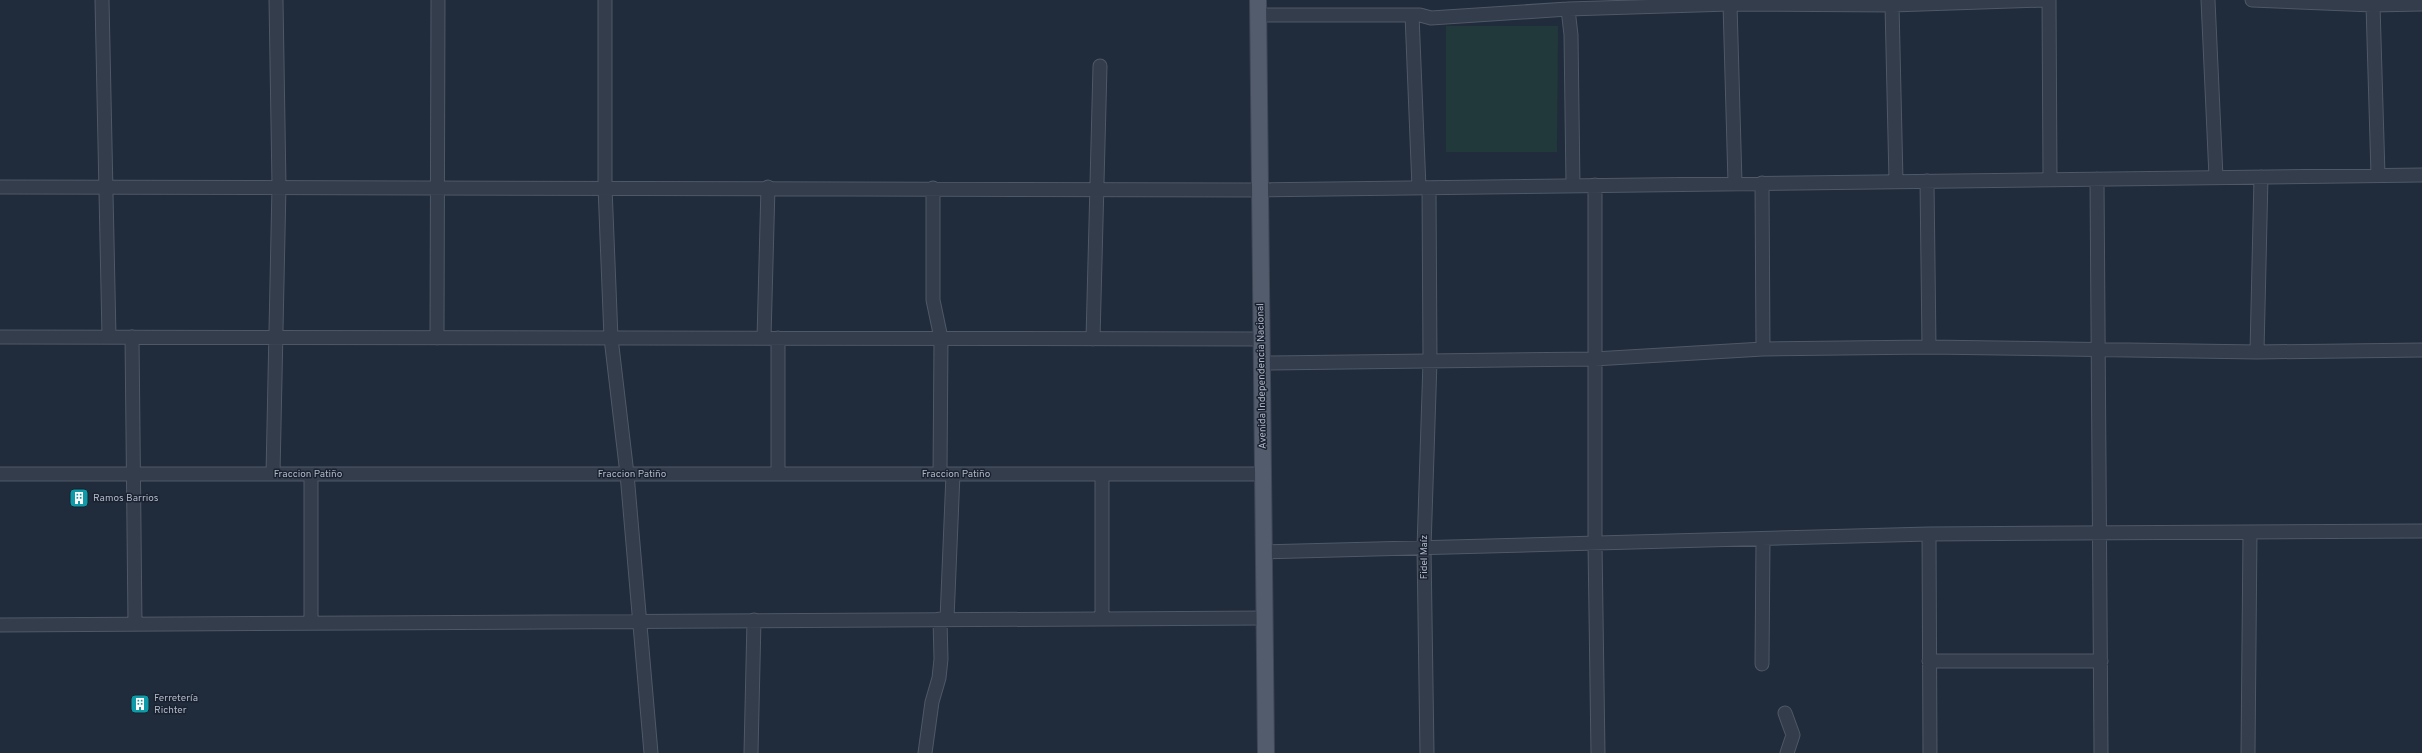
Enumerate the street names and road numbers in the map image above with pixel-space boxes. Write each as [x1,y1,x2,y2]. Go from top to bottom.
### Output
street label: Avenida Independencia Nacional [1254,303,1270,449]
street label: Fraccion Patiño [274,468,343,481]
street label: Fraccion Patiño [598,468,667,481]
street label: Fraccion Patiño [922,468,991,481]
street label: Fidel Maíz [1418,535,1431,579]

